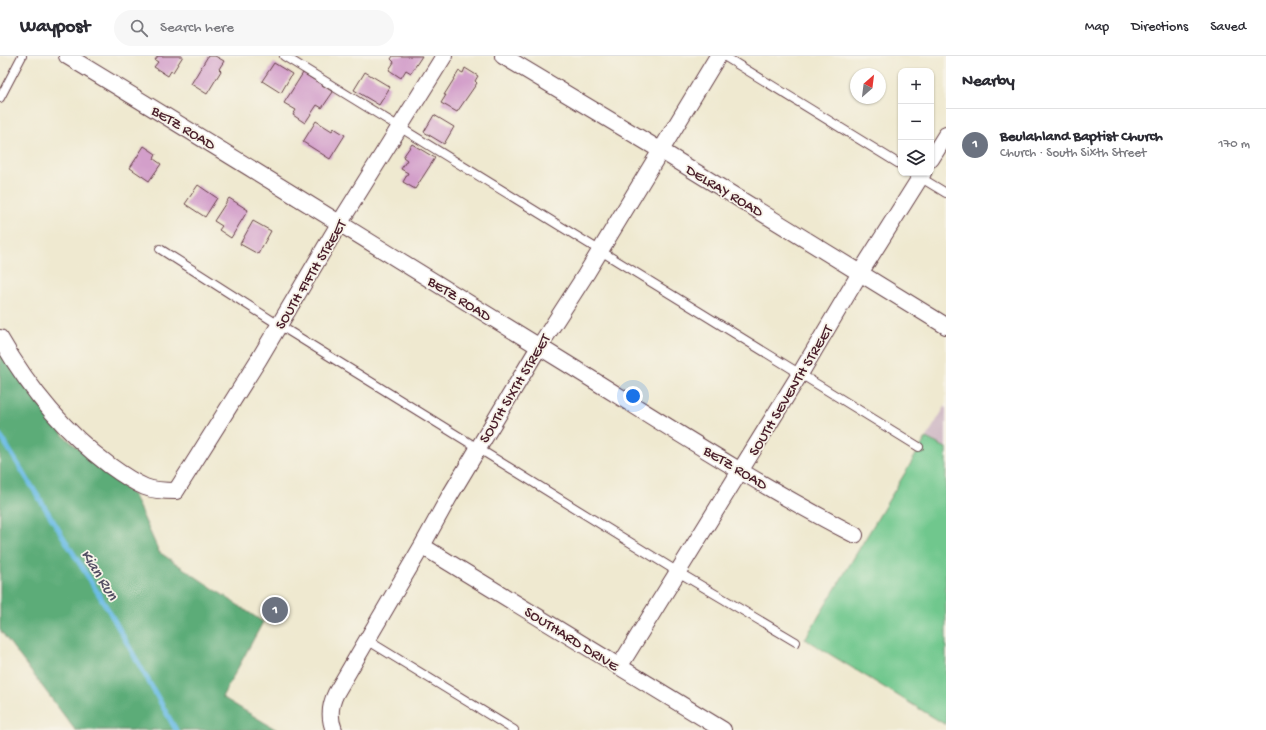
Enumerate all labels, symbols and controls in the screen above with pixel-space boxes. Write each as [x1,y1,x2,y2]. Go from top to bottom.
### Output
search box [114,10,394,46]
text: Waypost [20,16,90,39]
icon: search [128,17,150,39]
text: Search here [160,19,234,37]
text: Map [1085,19,1109,36]
text: Directions [1131,19,1188,36]
text: Saved [1210,19,1246,36]
north arrow [850,68,886,104]
map controls [898,68,934,176]
button: + [898,68,934,104]
text: Nearby [962,72,1015,92]
street label: BETZ ROAD [147,102,218,155]
button: − [898,104,934,140]
text: Beulahland Baptist Church [1000,128,1163,146]
text: 1 [972,137,978,152]
text: 170 m [1218,137,1250,152]
button: layers [898,140,934,176]
text: Church · South Sixth Street [1000,146,1146,161]
street label: DELRAY ROAD [681,161,766,222]
street label: SOUTH FIFTH STREET [272,216,352,333]
street label: BETZ ROAD [423,273,494,326]
street label: SOUTH SEVENTH STREET [746,321,838,460]
street label: SOUTH SIXTH STREET [476,330,556,447]
your location [623,386,643,406]
street label: BETZ ROAD [699,442,770,495]
water label: Kian Run [75,547,121,605]
pin: 1 [262,595,288,625]
street label: SOUTHARD DRIVE [520,603,622,676]

